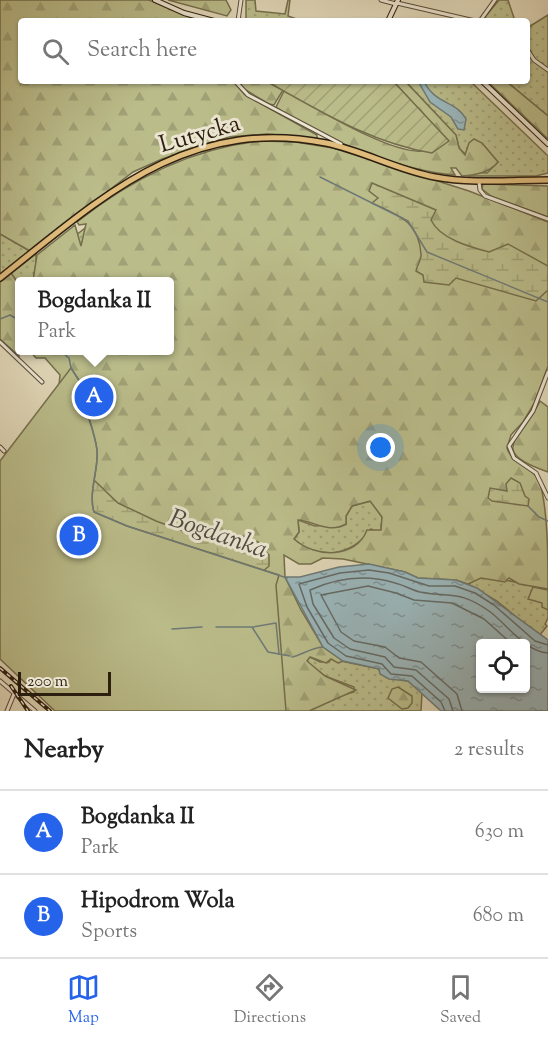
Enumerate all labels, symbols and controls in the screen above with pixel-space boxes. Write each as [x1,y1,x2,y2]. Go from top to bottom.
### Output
search box [18,18,530,84]
icon: search [39,35,72,68]
text: Search here [87,35,197,67]
street label: Lutycka [155,107,245,163]
popup [15,277,174,355]
text: Bogdanka II [38,286,151,318]
text: Park [38,318,76,347]
pin: A [74,374,113,420]
your location [366,433,395,462]
water label: Bogdanka [164,501,272,569]
pin: B [60,514,98,558]
map controls [476,639,530,693]
button: locate [476,639,530,693]
scale bar [18,669,111,696]
text: 200 m [27,671,68,694]
text: Nearby [24,732,104,769]
text: 2 results [454,736,524,765]
text: Bogdanka II [81,802,194,834]
text: A [35,818,52,847]
text: 630 m [475,818,524,847]
text: Park [81,834,119,863]
text: Hipodrom Wola [81,886,235,918]
text: B [37,902,50,931]
text: 680 m [473,902,524,931]
text: Sports [81,918,137,947]
tab: Map [67,971,100,1030]
tab: Directions [234,971,306,1030]
tab: Saved [440,971,481,1030]

